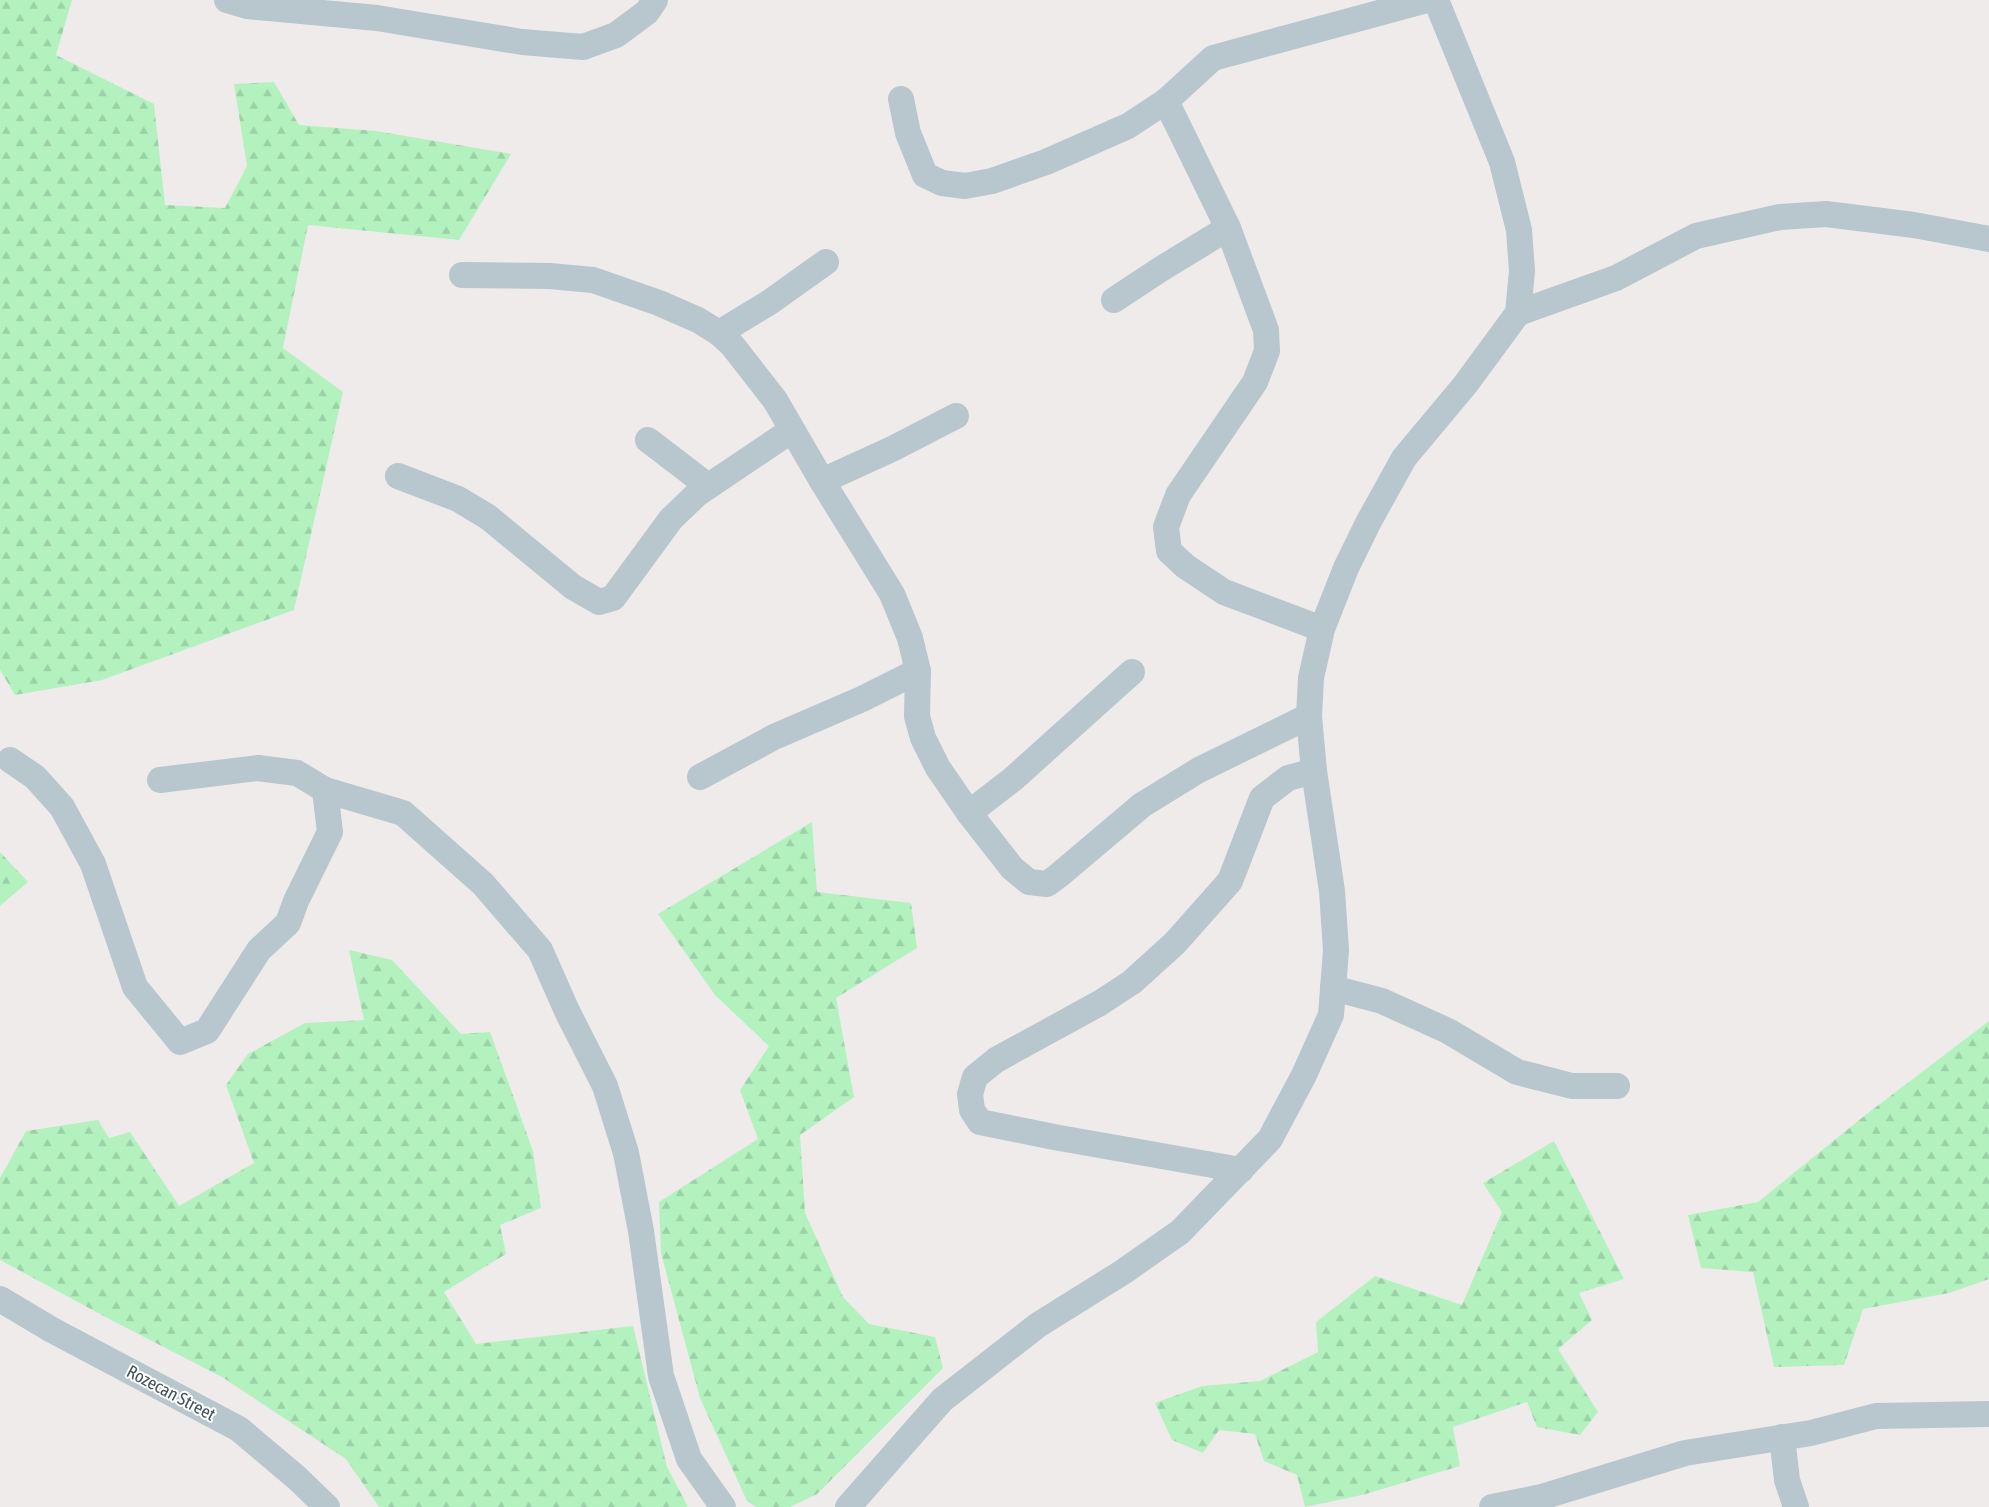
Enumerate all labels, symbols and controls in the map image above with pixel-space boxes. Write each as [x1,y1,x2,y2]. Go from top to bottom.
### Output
street label: Rozecan Street [123,1360,219,1425]

